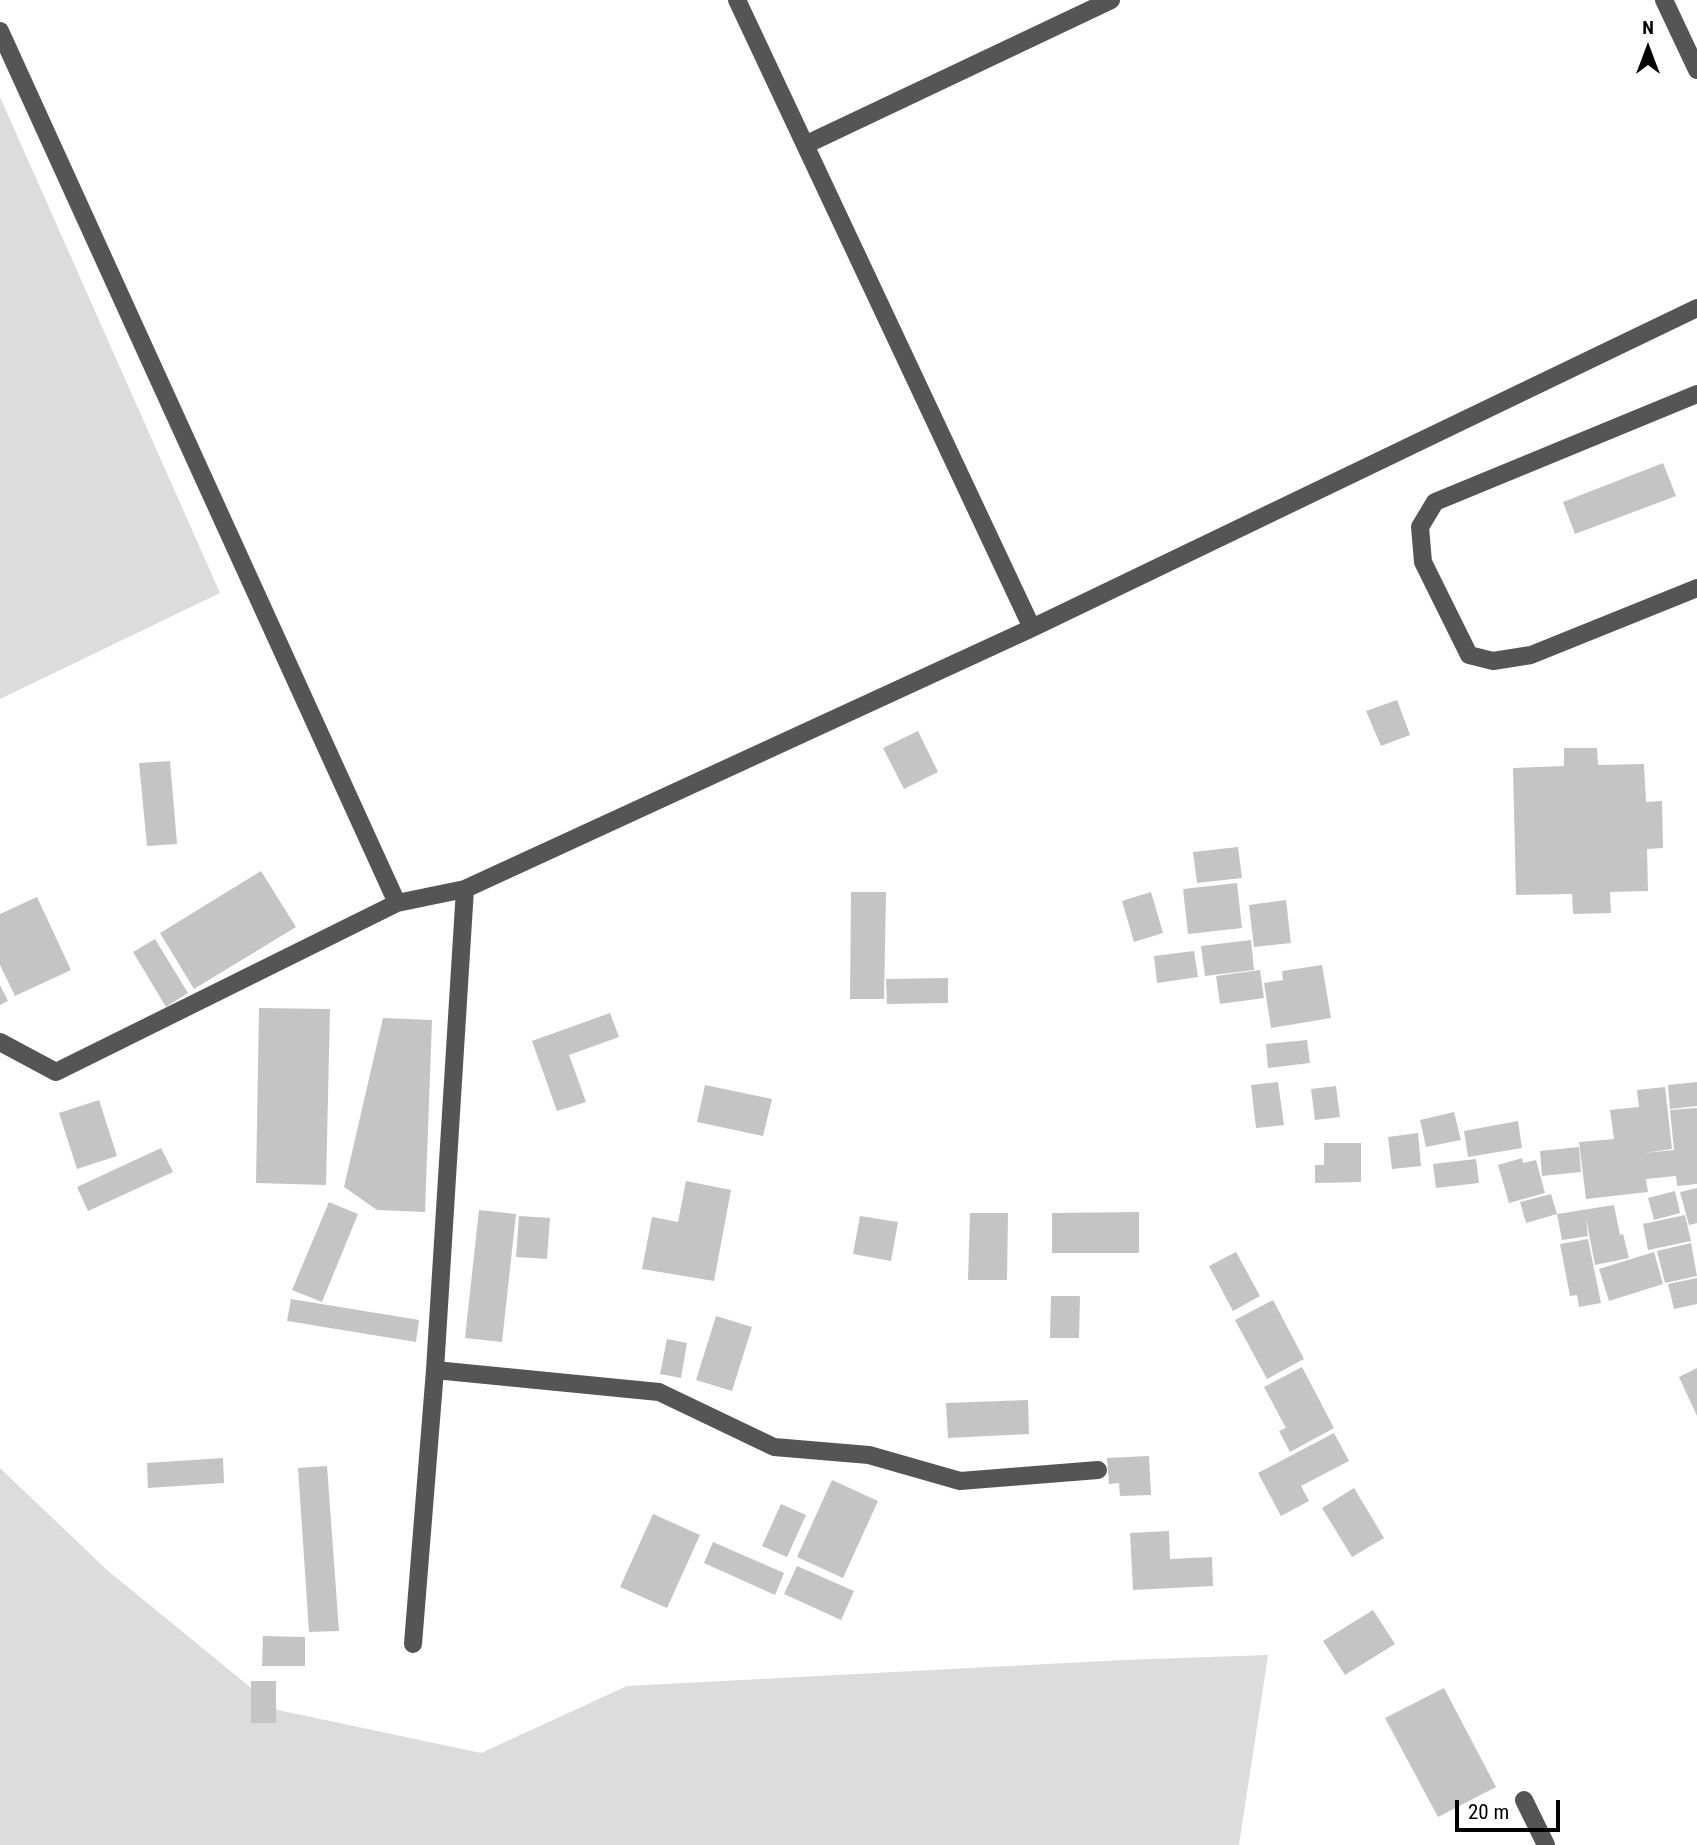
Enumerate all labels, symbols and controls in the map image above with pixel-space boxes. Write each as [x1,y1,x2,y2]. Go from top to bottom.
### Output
north arrow [1613,14,1683,84]
text: N [1642,16,1654,39]
scale bar [1459,1786,1564,1830]
text: 20 m [1468,1800,1509,1824]

